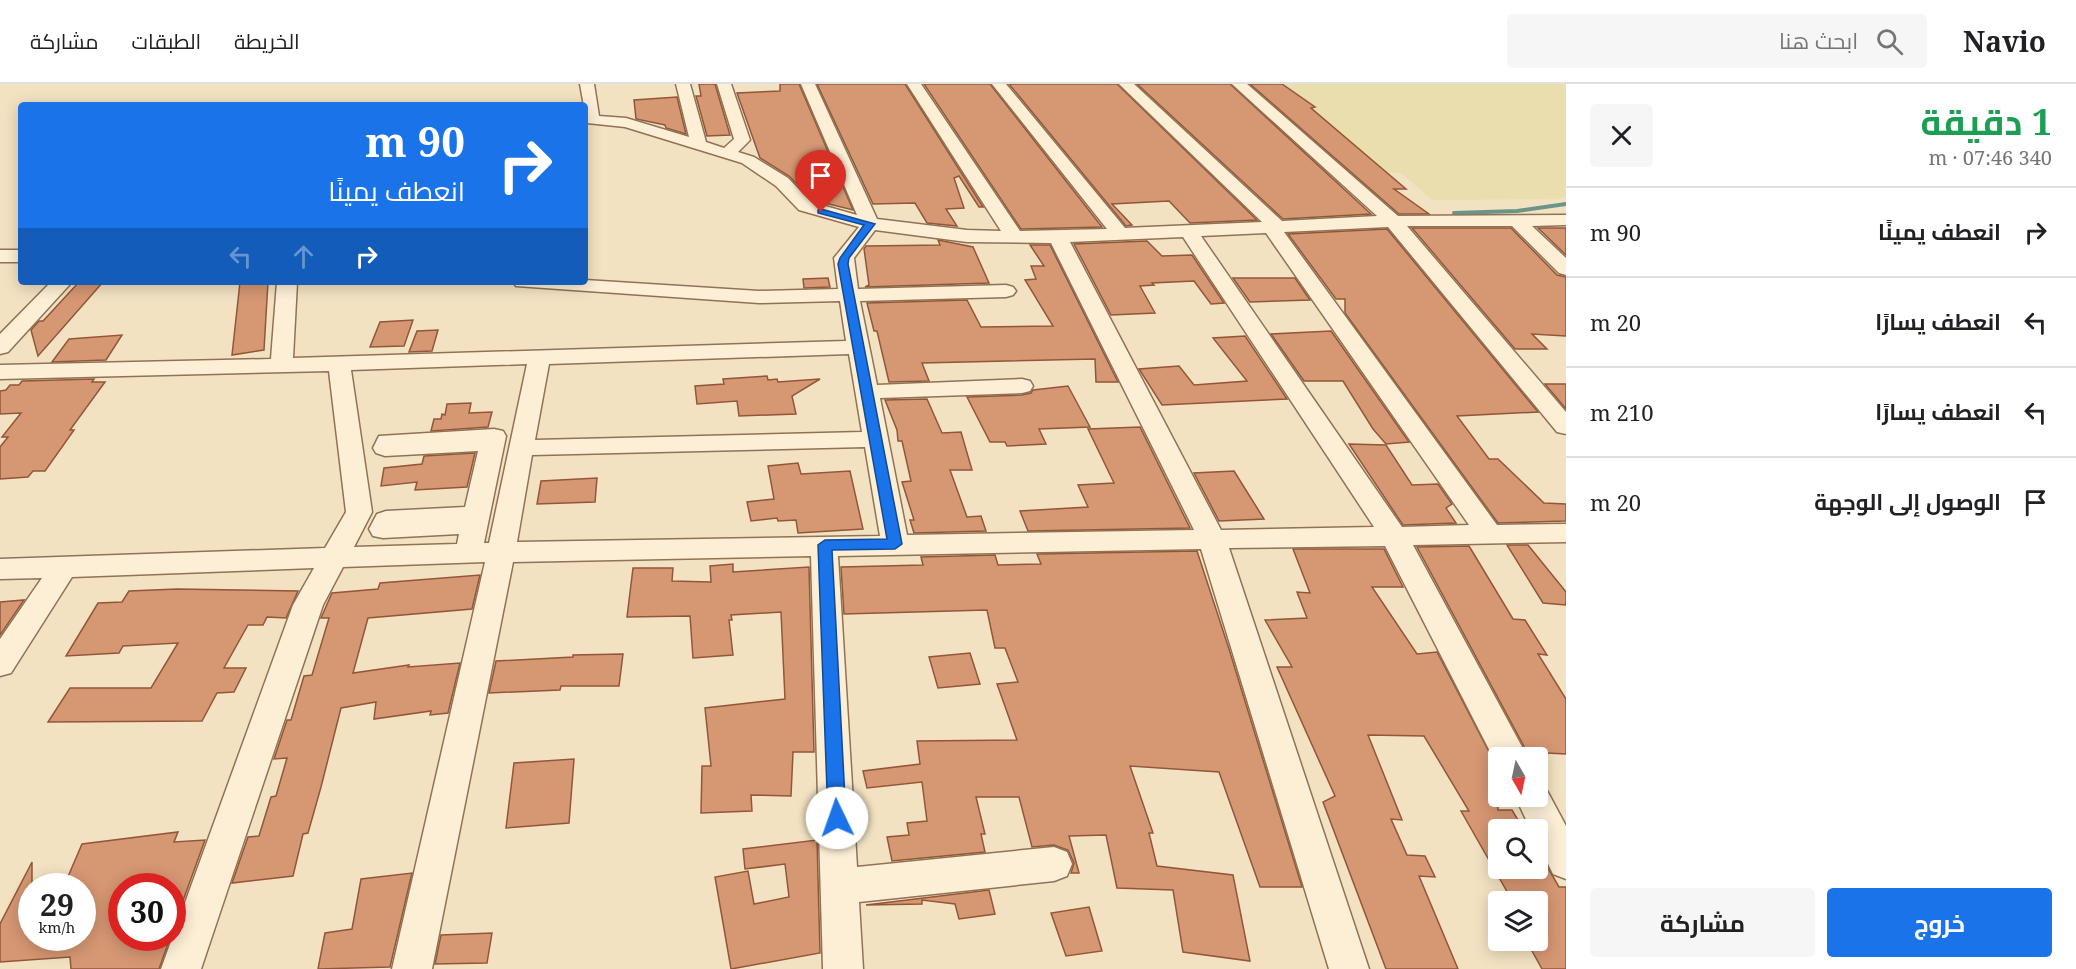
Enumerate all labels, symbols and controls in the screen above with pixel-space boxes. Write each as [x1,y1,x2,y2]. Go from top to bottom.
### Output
search box [1507,14,1927,68]
text: Navio [1963,22,2046,60]
text: ابحث هنا [1779,25,1858,55]
icon: search [1873,25,1906,58]
text: مشاركة [30,27,99,55]
text: الطبقات [132,27,201,55]
text: الخريطة [234,27,300,55]
text: 1 دقيقة [1921,97,2052,146]
button: close [1590,104,1653,167]
text: 90 m [365,112,465,169]
icon: right [486,126,564,204]
text: 340 m · 07:46 [1929,144,2052,171]
pin [795,150,846,212]
icon: arrive [804,159,837,192]
text: انعطف يمينًا [328,172,465,209]
text: انعطف يمينًا [1878,216,2001,246]
icon: right [2019,216,2052,249]
text: 90 m [1590,217,1641,247]
icon: left [224,240,257,273]
icon: ahead [287,240,320,273]
icon: right [350,240,383,273]
text: انعطف يسارًا [1875,306,2001,336]
icon: left [2019,306,2052,339]
text: 20 m [1590,307,1641,337]
text: انعطف يسارًا [1875,396,2001,426]
icon: left [2019,396,2052,429]
text: 210 m [1590,397,1653,427]
text: الوصول إلى الوجهة [1814,486,2001,516]
icon: arrive [2019,486,2052,519]
text: 20 m [1590,487,1641,517]
north arrow [1488,747,1548,807]
map controls [1488,747,1548,951]
position arrow [805,786,869,850]
button: search [1488,819,1548,879]
speed limit sign: 30 [108,873,186,951]
text: 29 [40,884,74,925]
button: مشاركة [1590,888,1815,957]
button: خروج [1827,888,2052,957]
button: layers [1488,891,1548,951]
text: km/h [39,917,75,937]

